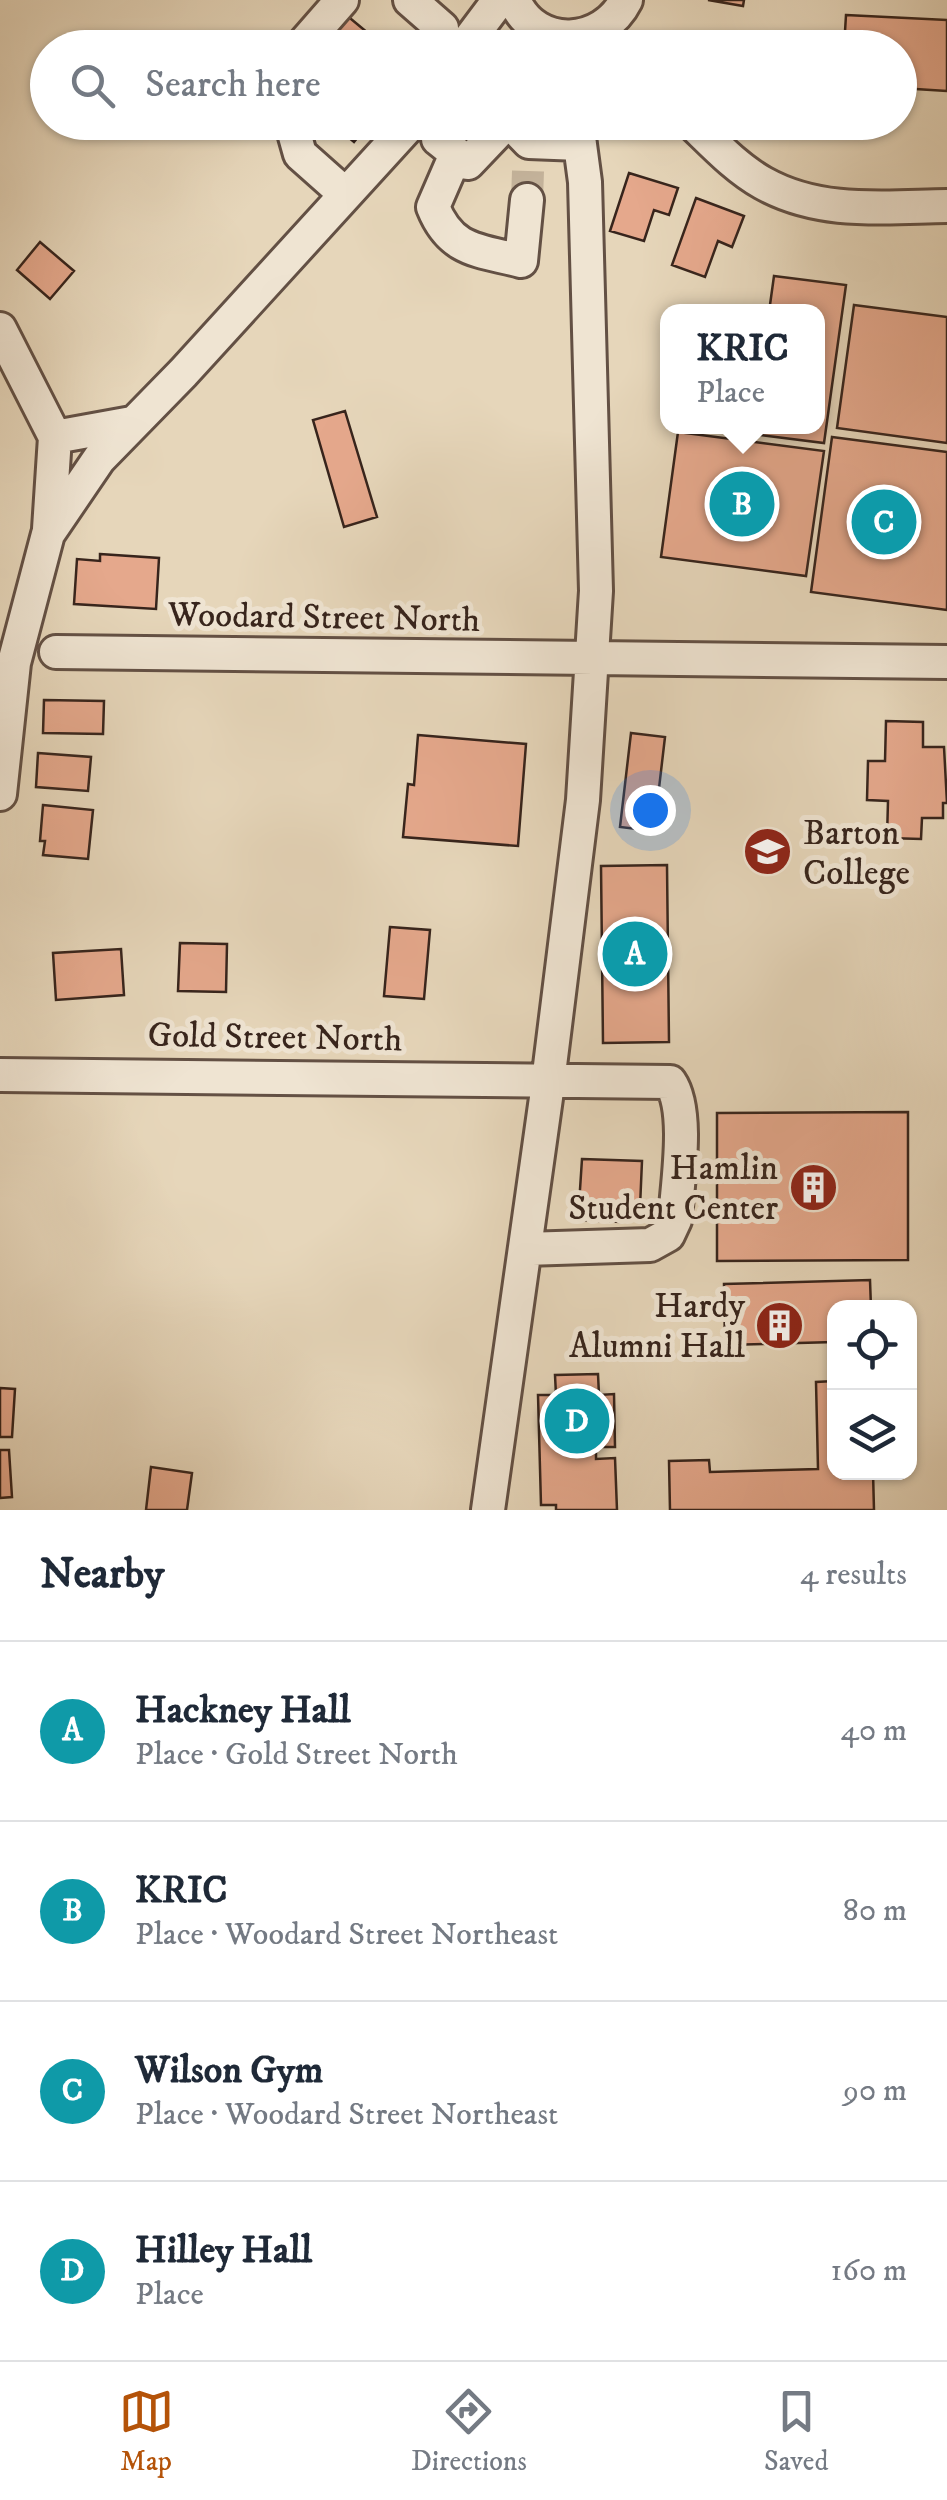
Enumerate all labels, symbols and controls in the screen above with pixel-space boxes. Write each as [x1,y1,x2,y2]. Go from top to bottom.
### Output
search box [30,30,917,140]
icon: search [65,58,120,113]
text: Search here [145,61,321,109]
popup [660,304,825,434]
text: KRIC [696,325,789,373]
text: Place [696,373,765,413]
pin: B [710,466,774,542]
pin: C [852,484,916,560]
street label: Woodard Street North [166,593,481,643]
your location [625,785,676,836]
place label: Barton College [803,812,910,896]
school or university icon: Barton College [742,826,794,878]
pin: A [602,916,668,992]
street label: Gold Street North [147,1014,403,1062]
place label: Hamlin Student Center [568,1147,778,1231]
building icon: Hamlin Student Center [787,1161,839,1213]
place label: Hardy Alumni Hall [569,1285,745,1369]
building icon: Hardy Alumni Hall [754,1299,806,1351]
map controls [827,1300,917,1480]
button: locate [827,1300,917,1390]
pin: D [544,1384,610,1458]
button: layers [827,1390,917,1480]
text: Nearby [40,1549,164,1601]
text: 4 results [800,1555,907,1595]
text: Hackney Hall [135,1687,351,1735]
text: A [62,1711,83,1751]
text: 40 m [840,1711,907,1751]
text: Place · Gold Street North [135,1735,458,1775]
text: KRIC [135,1867,228,1915]
text: B [62,1891,83,1931]
text: 80 m [843,1891,907,1931]
text: Place · Woodard Street Northeast [135,1915,558,1955]
text: Wilson Gym [135,2047,323,2095]
text: C [62,2071,83,2111]
text: 90 m [843,2071,907,2111]
text: Place · Woodard Street Northeast [135,2095,558,2135]
text: Hilley Hall [135,2227,312,2275]
text: D [61,2251,84,2291]
text: 160 m [831,2251,907,2291]
text: Place [135,2275,204,2315]
tab: Map [119,2384,174,2479]
tab: Directions [411,2384,527,2479]
tab: Saved [764,2384,828,2479]

